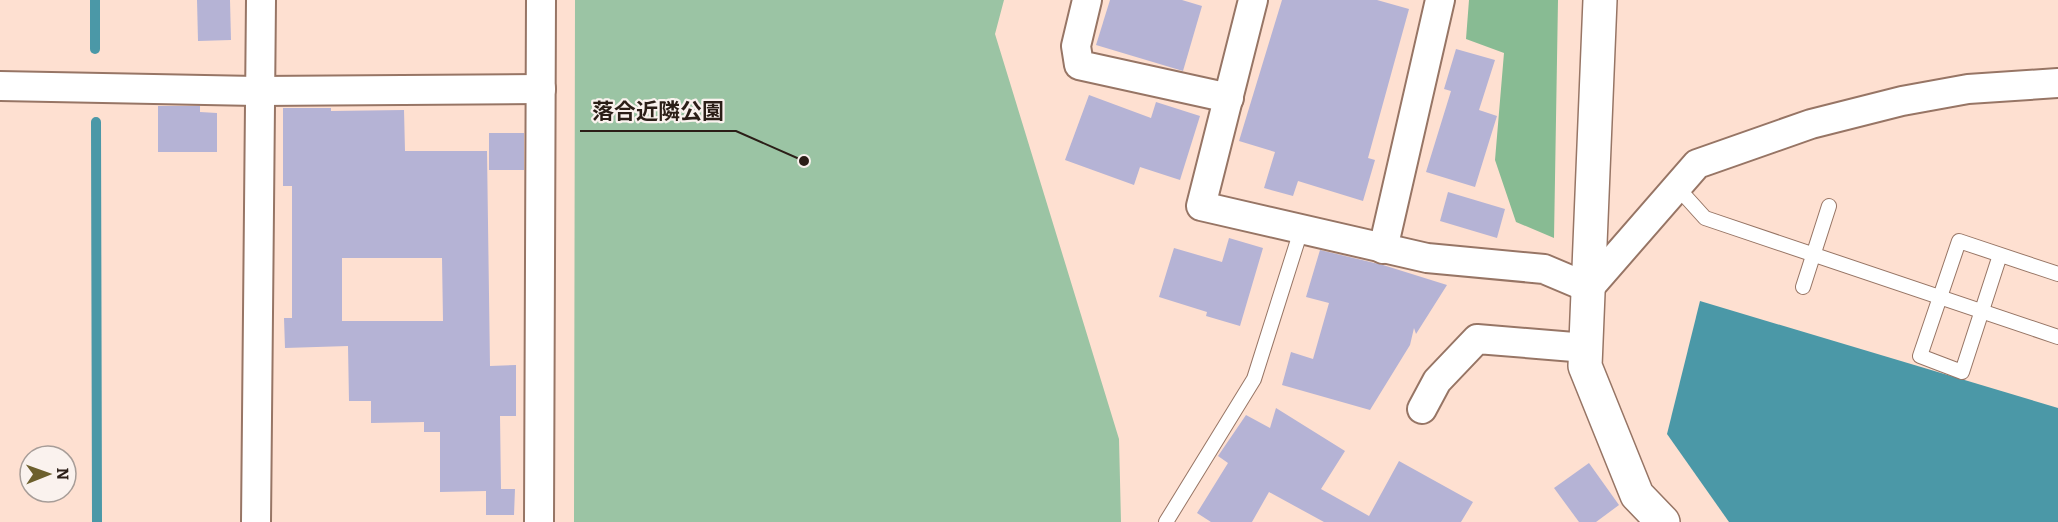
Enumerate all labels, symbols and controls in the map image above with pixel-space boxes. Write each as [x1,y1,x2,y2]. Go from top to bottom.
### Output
callout: 落合近隣公園 [580,91,736,131]
text: 落合近隣公園 [592,98,724,125]
north arrow [18,444,78,504]
text: N [53,467,72,480]

